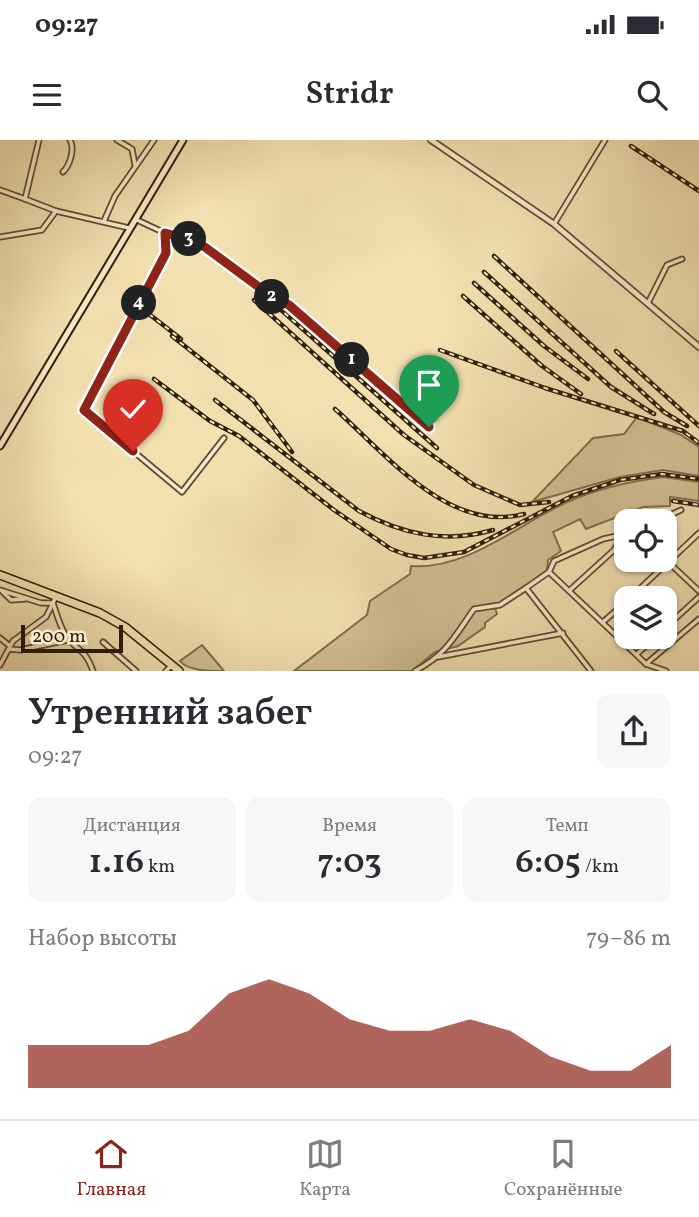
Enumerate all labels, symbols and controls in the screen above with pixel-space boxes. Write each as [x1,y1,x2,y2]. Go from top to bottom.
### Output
text: 09:27 [35,7,99,43]
text: Stridr [306,73,393,117]
icon: menu [28,76,66,114]
icon: search [633,76,671,114]
pin: 3 [172,222,206,256]
text: 3 [184,225,193,251]
pin: 2 [254,280,290,314]
text: 2 [267,283,276,309]
pin: 4 [122,286,156,320]
text: 4 [133,289,144,315]
pin: 1 [334,342,370,378]
text: 1 [348,346,355,372]
pin [399,355,459,427]
icon: arrive [410,366,448,404]
pin [103,379,163,451]
icon: check [114,390,152,428]
map controls [614,509,677,649]
button: locate [614,509,677,572]
button: layers [614,586,677,649]
scale bar [21,622,122,654]
text: 200 m [32,624,86,650]
text: Утренний забег [28,688,312,741]
button: share [597,694,671,768]
text: 09:27 [28,741,82,773]
text: Дистанция [83,813,181,839]
text: Время [322,813,377,839]
text: Темп [546,813,589,839]
text: 1.16 [89,839,144,887]
text: 7:03 [317,839,382,887]
text: 6:05 [515,839,581,887]
text: km [144,854,175,880]
text: /km [581,854,619,880]
text: Набор высоты [28,923,177,955]
text: 79–86 m [586,923,671,955]
tab: Главная [77,1135,146,1203]
tab: Карта [299,1135,351,1203]
tab: Сохранённые [504,1135,622,1203]

